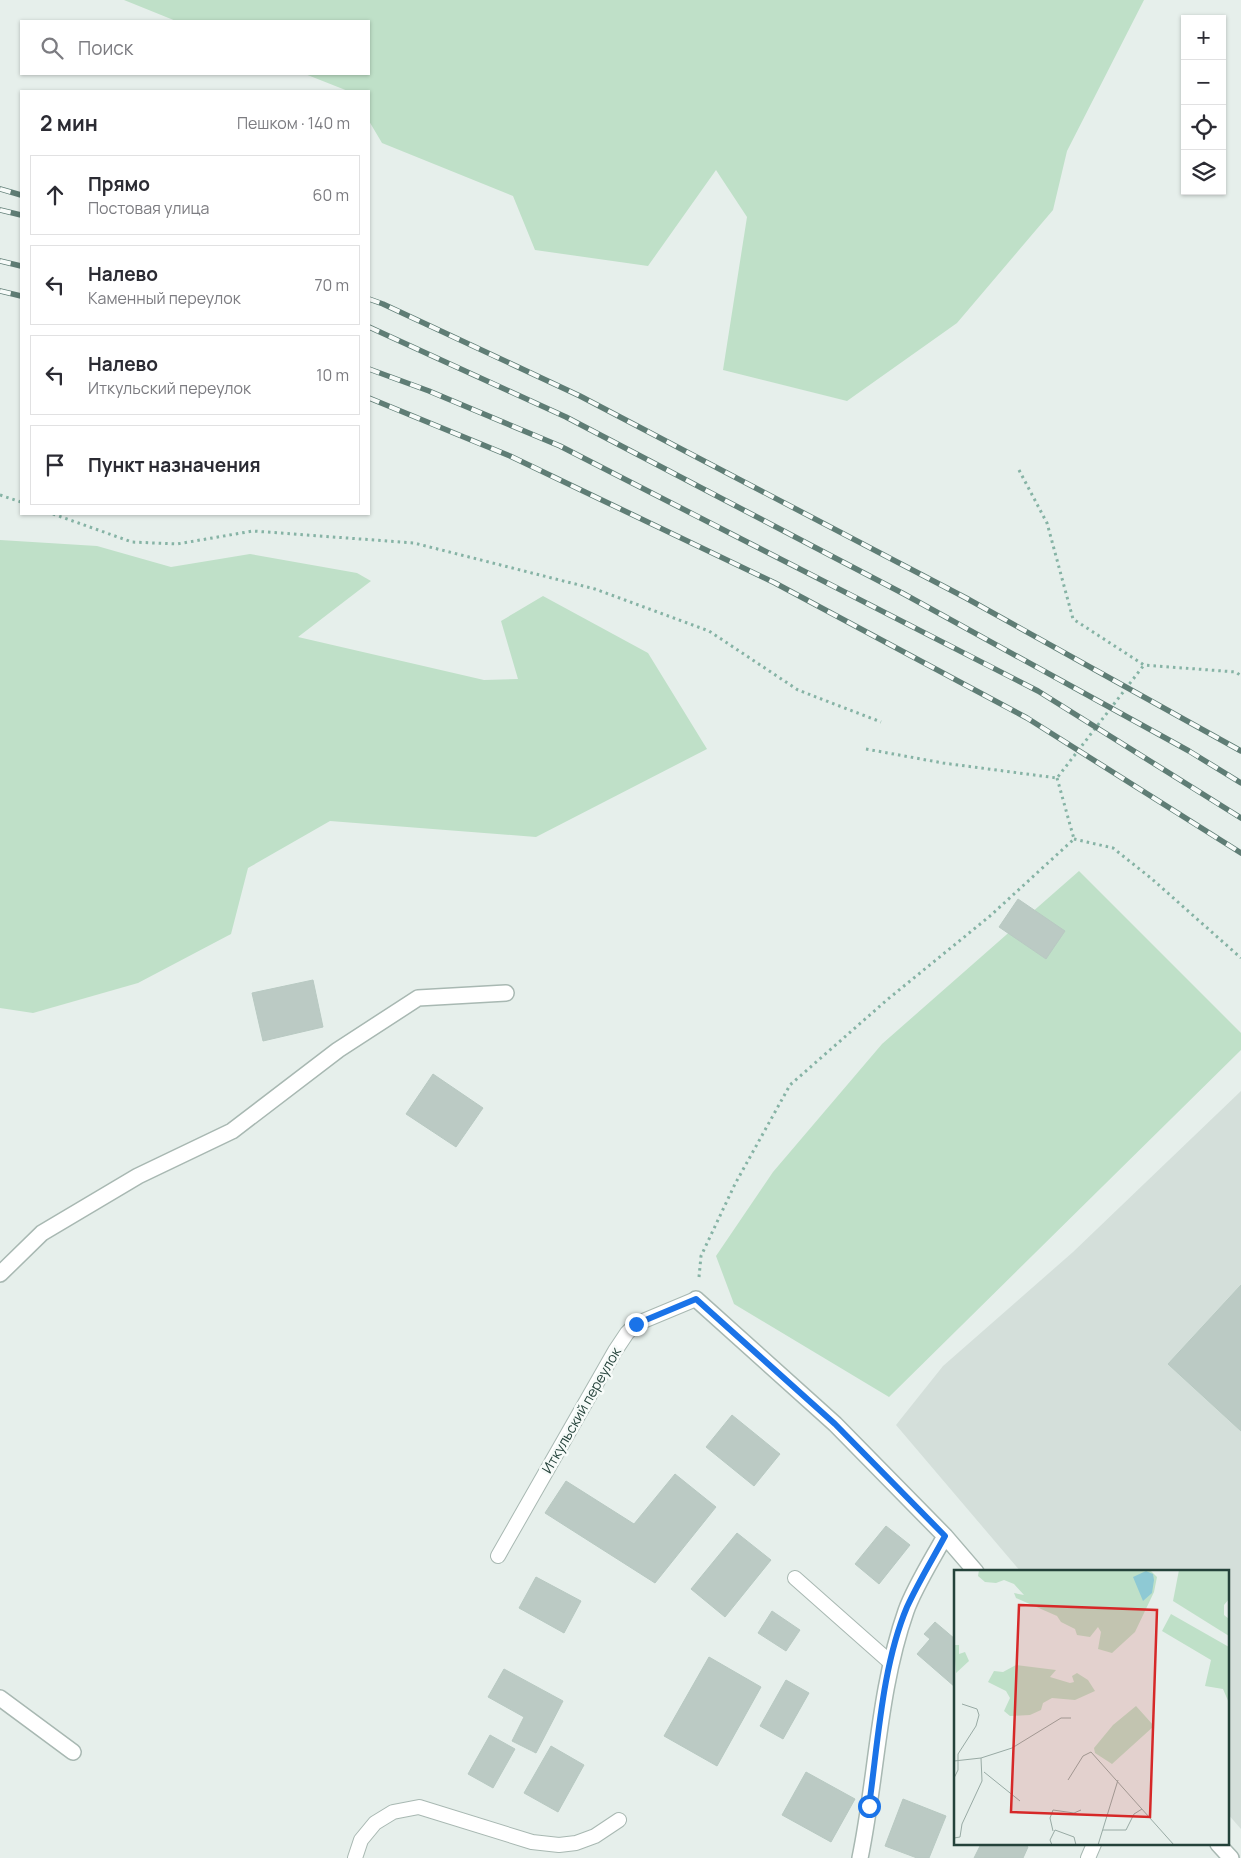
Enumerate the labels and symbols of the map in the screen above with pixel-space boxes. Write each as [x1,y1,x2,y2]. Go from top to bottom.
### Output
route end [625,1313,648,1336]
street label: Иткульский переулок [537,1343,625,1476]
inset map [954,1570,1228,1846]
route start [858,1795,881,1818]

